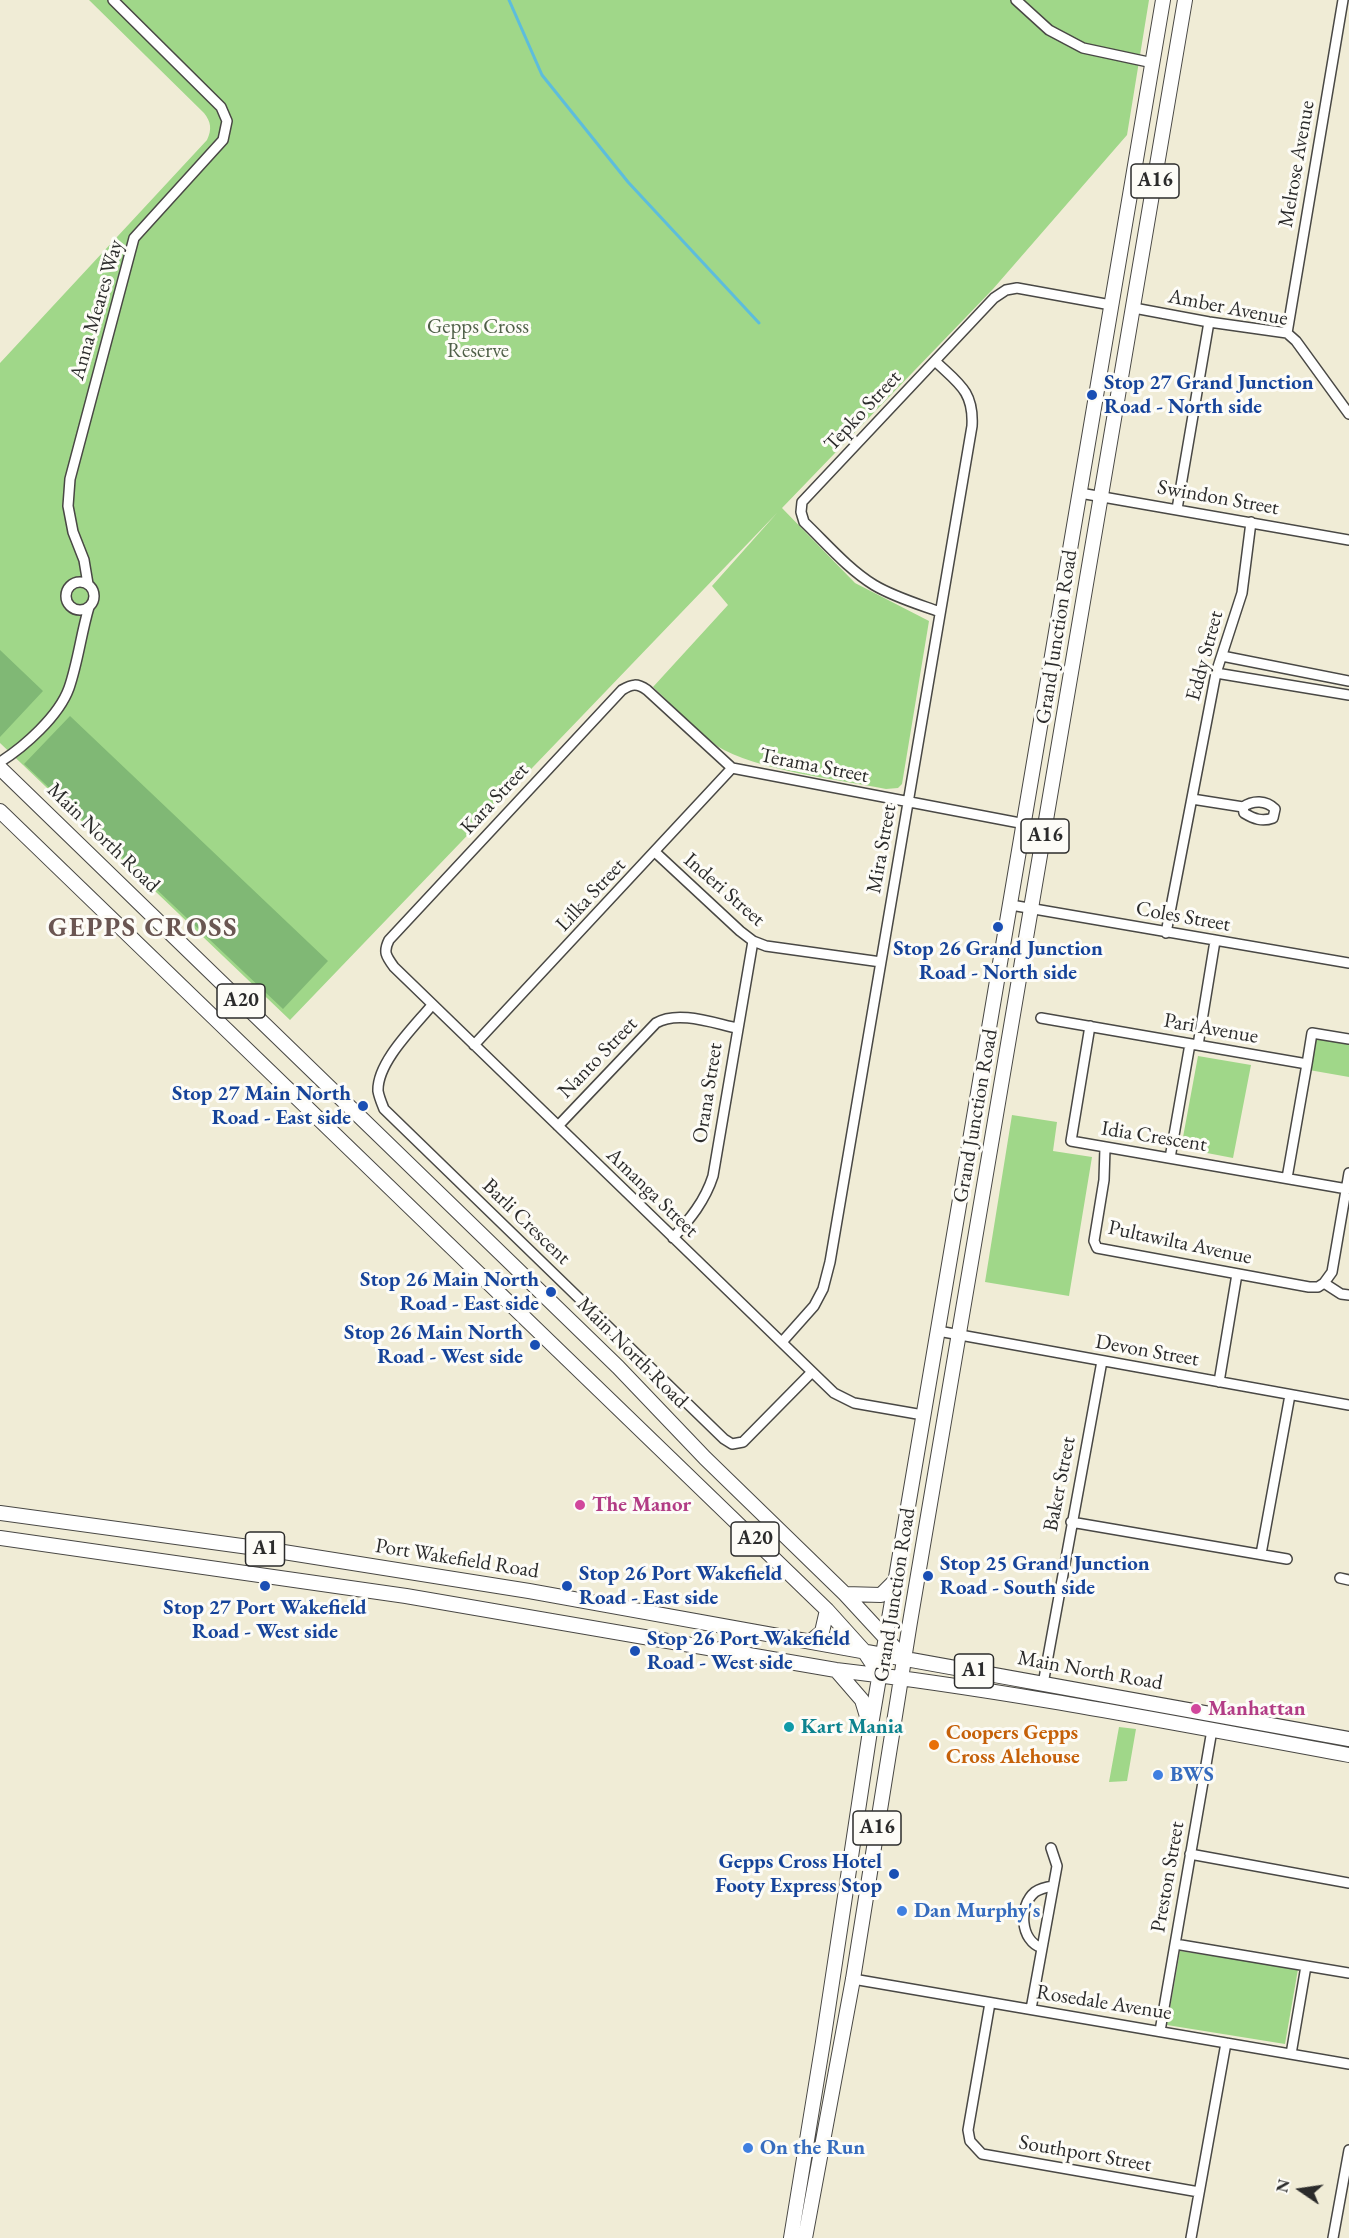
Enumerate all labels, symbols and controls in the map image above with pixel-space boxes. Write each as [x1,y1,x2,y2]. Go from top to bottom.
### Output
street label: Melrose Avenue [1273,98,1321,230]
road number: A16 [1131,164,1179,198]
street label: Anna Meares Way [65,237,129,383]
street label: Amber Avenue [1166,284,1290,332]
park label: Gepps Cross Reserve [427,314,529,364]
street label: Tepko Street [819,365,907,457]
place label: Stop 27 Grand Junction Road - North side [1104,370,1314,420]
marker: Stop 27 Grand Junction Road - North side [1085,388,1099,402]
street label: Swindon Street [1155,475,1281,521]
street label: Grand Junction Road [1031,548,1083,726]
street label: Eddy Street [1181,608,1229,704]
street label: Terama Street [757,743,871,789]
street label: Kara Street [456,758,534,840]
street label: Main North Road [41,778,165,898]
street label: Mira Street [862,803,902,895]
road number: A16 [1021,819,1069,853]
street label: Inderi Street [678,848,770,932]
street label: Lilka Street [551,853,631,937]
street label: Coles Street [1134,896,1232,938]
district label: GEPPS CROSS [48,913,238,945]
marker: Stop 26 Grand Junction Road - North side [991,920,1005,934]
place label: Stop 26 Grand Junction Road - North side [893,936,1103,986]
road number: A20 [217,984,265,1018]
street label: Pari Avenue [1162,1008,1260,1050]
street label: Nanto Street [553,1012,643,1104]
street label: Grand Junction Road [948,1027,1004,1205]
street label: Orana Street [688,1041,728,1145]
place label: Stop 27 Main North Road - East side [172,1081,351,1131]
marker: Stop 27 Main North Road - East side [356,1099,370,1113]
street label: Idia Crescent [1099,1116,1209,1158]
street label: Amanga Street [601,1143,703,1243]
street label: Barli Crescent [477,1174,575,1270]
street label: Pultawilta Avenue [1106,1215,1254,1271]
place label: Stop 26 Main North Road - East side [360,1267,539,1317]
marker: Stop 26 Main North Road - East side [544,1285,558,1299]
street label: Main North Road [571,1292,693,1414]
place label: Stop 26 Main North Road - West side [344,1320,523,1370]
street label: Devon Street [1093,1330,1201,1372]
marker: Stop 26 Main North Road - West side [528,1338,542,1352]
street label: Baker Street [1038,1434,1082,1534]
place label: The Manor [592,1492,691,1518]
marker: The Manor [573,1498,587,1512]
street label: Grand Junction Road [869,1506,921,1684]
road number: A20 [731,1522,779,1556]
road number: A1 [246,1532,284,1566]
street label: Port Wakefield Road [373,1534,541,1584]
place label: Stop 25 Grand Junction Road - South side [940,1551,1150,1601]
place label: Stop 26 Port Wakefield Road - East side [579,1561,782,1611]
marker: Stop 25 Grand Junction Road - South side [921,1569,935,1583]
marker: Stop 27 Port Wakefield Road - West side [258,1579,272,1593]
marker: Stop 26 Port Wakefield Road - East side [560,1579,574,1593]
place label: Stop 27 Port Wakefield Road - West side [163,1595,367,1645]
place label: Stop 26 Port Wakefield Road - West side [647,1626,850,1676]
marker: Stop 26 Port Wakefield Road - West side [628,1644,642,1658]
street label: Main North Road [1015,1646,1165,1696]
road number: A1 [954,1654,994,1688]
place label: Manhattan [1208,1696,1306,1722]
marker: Manhattan [1189,1702,1203,1716]
place label: Kart Mania [801,1714,903,1740]
marker: Kart Mania [782,1720,796,1734]
place label: Coopers Gepps Cross Alehouse [946,1720,1080,1770]
marker: Coopers Gepps Cross Alehouse [927,1738,941,1752]
place label: BWS [1170,1762,1214,1788]
marker: BWS [1151,1768,1165,1782]
road number: A16 [853,1811,901,1845]
street label: Preston Street [1146,1820,1190,1934]
place label: Gepps Cross Hotel Footy Express Stop [715,1849,882,1899]
marker: Gepps Cross Hotel Footy Express Stop [887,1867,901,1881]
place label: Dan Murphy's [914,1898,1040,1924]
marker: Dan Murphy's [895,1904,909,1918]
street label: Rosedale Avenue [1034,1980,1174,2026]
street label: Southport Street [1017,2130,1153,2178]
place label: On the Run [760,2135,865,2161]
marker: On the Run [741,2141,755,2155]
north arrow [1271,2160,1331,2220]
text: N [1271,2177,1295,2195]

